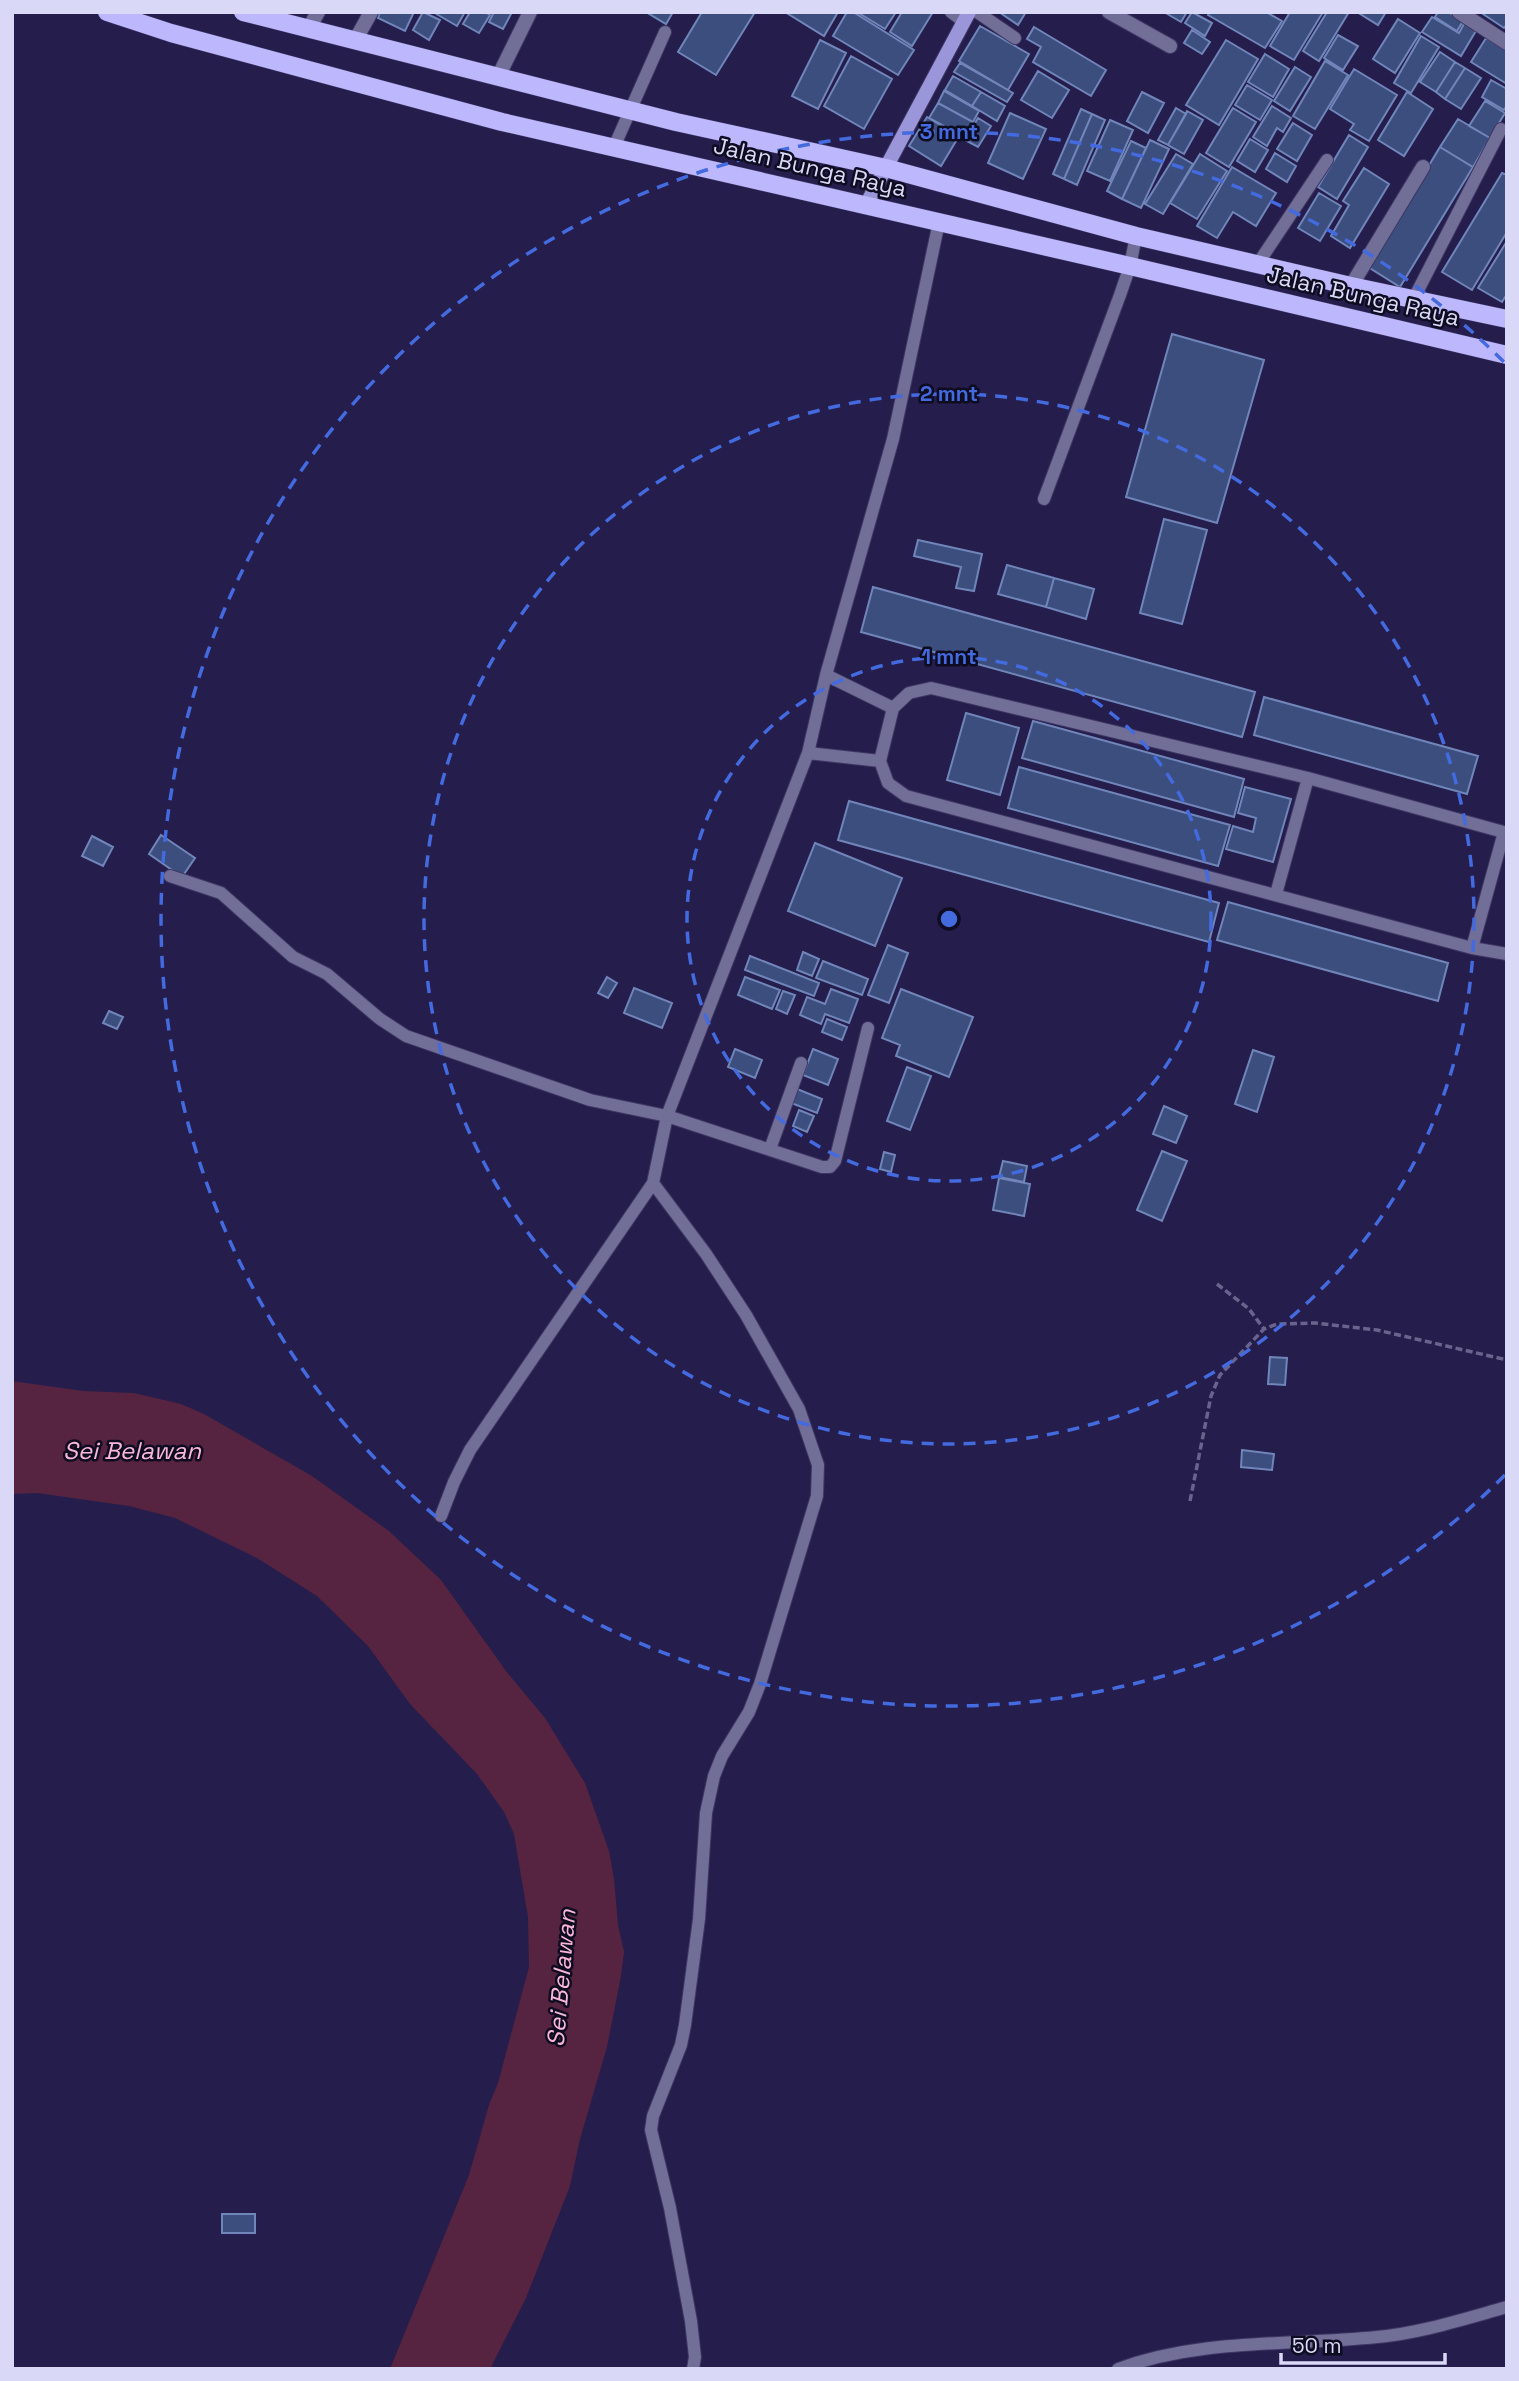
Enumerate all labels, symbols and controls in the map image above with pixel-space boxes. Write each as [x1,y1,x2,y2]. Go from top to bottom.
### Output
text: 3 mnt [920,118,978,145]
street label: Jalan Bunga Raya [711,130,909,204]
street label: Jalan Bunga Raya [1264,259,1462,333]
text: 2 mnt [920,380,978,407]
text: 1 mnt [922,643,976,670]
centre of rings [937,907,961,931]
water label: Sei Belawan [63,1435,202,1466]
water label: Sei Belawan [540,1907,583,2048]
scale bar [1281,2322,1446,2366]
text: 50 m [1292,2332,1342,2359]

